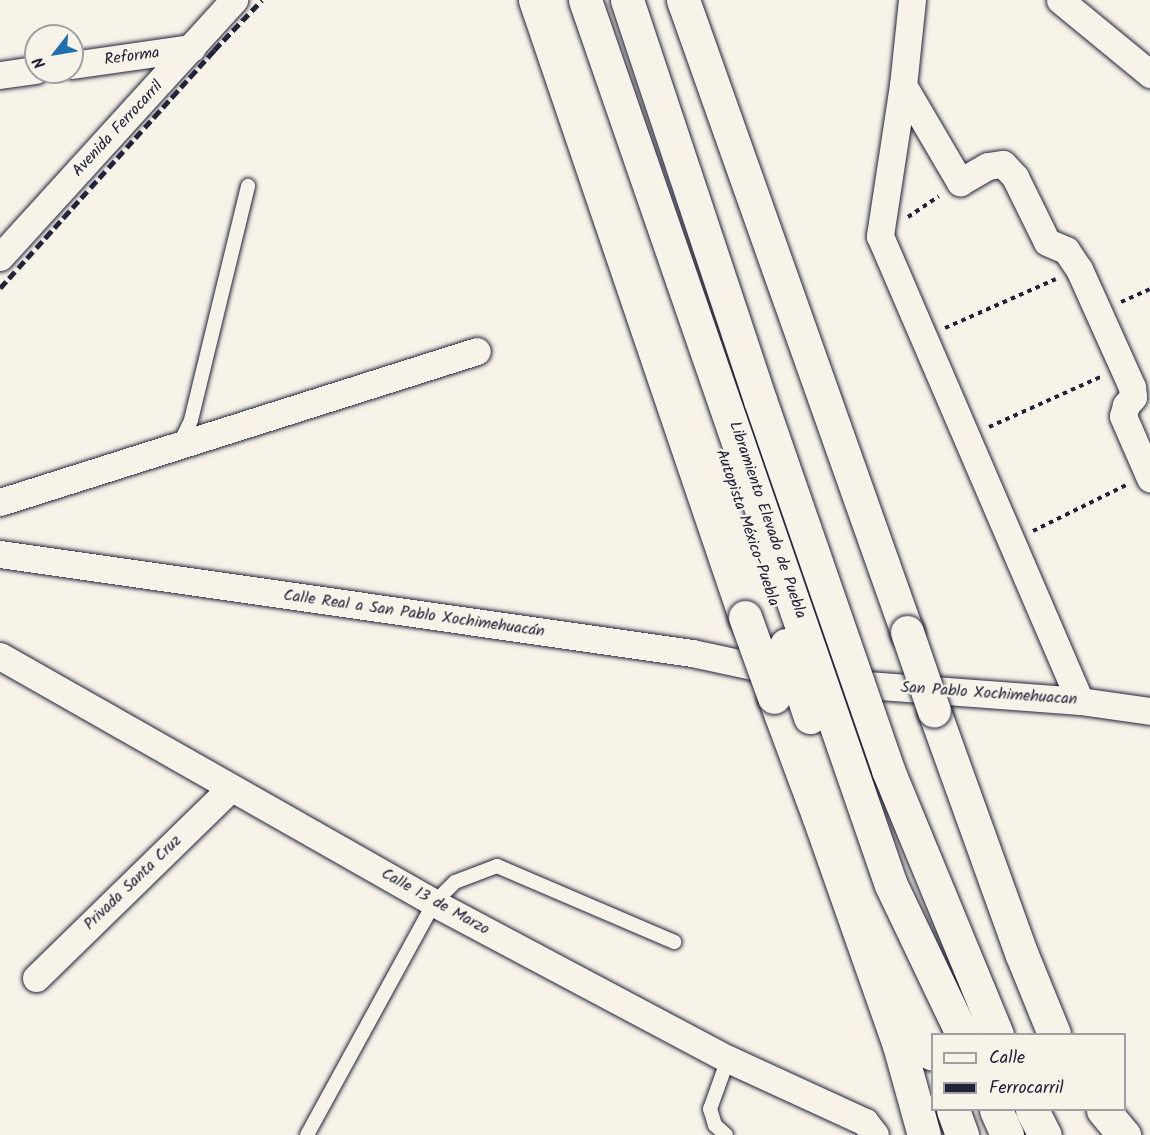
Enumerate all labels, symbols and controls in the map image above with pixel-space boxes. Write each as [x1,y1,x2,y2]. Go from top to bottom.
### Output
north arrow [24,24,84,84]
street label: Reforma [103,44,161,70]
text: N [27,52,53,73]
street label: Avenida Ferrocarril [69,77,167,181]
street label: Libramiento Elevado de Puebla [724,419,810,621]
street label: Autopista México-Puebla [711,447,783,609]
street label: Calle Real a San Pablo Xochimehuacán [282,586,546,642]
street label: San Pablo Xochimehuacan [900,678,1078,710]
street label: Privada Santa Cruz [80,832,186,934]
street label: Calle 13 de Marzo [378,864,492,940]
legend [931,1033,1126,1111]
text: Calle [989,1044,1025,1073]
text: Ferrocarril [989,1074,1064,1103]

